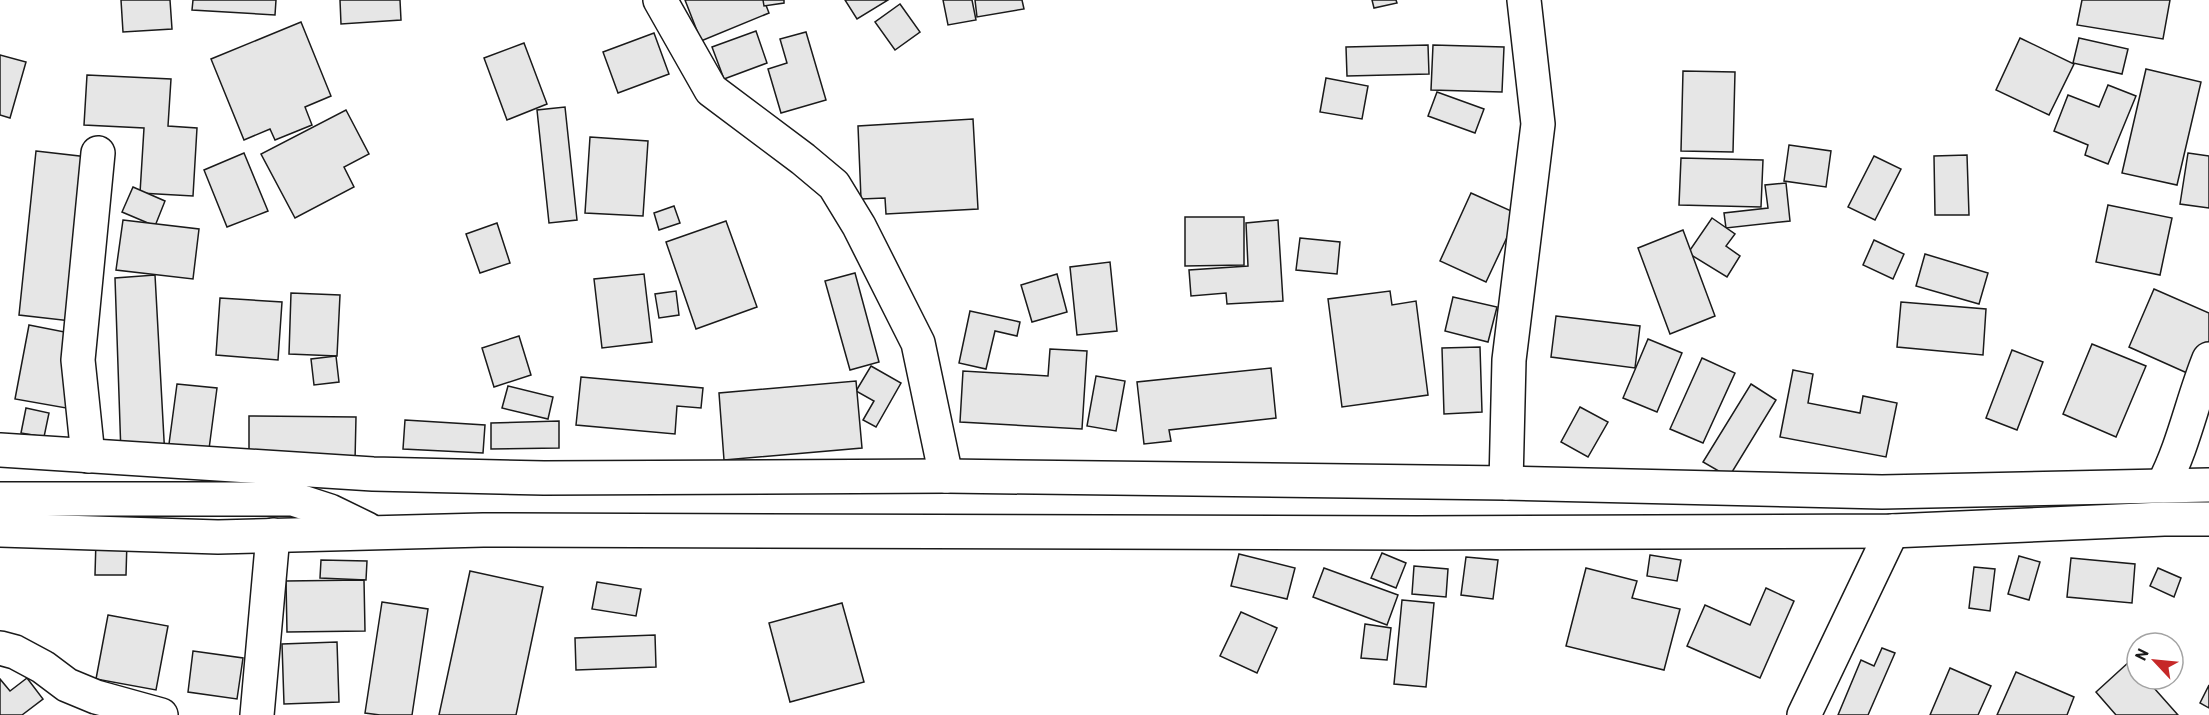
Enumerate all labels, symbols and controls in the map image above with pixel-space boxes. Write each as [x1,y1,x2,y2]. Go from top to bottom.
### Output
north arrow [2125,631,2185,691]
text: N [2130,645,2152,663]

